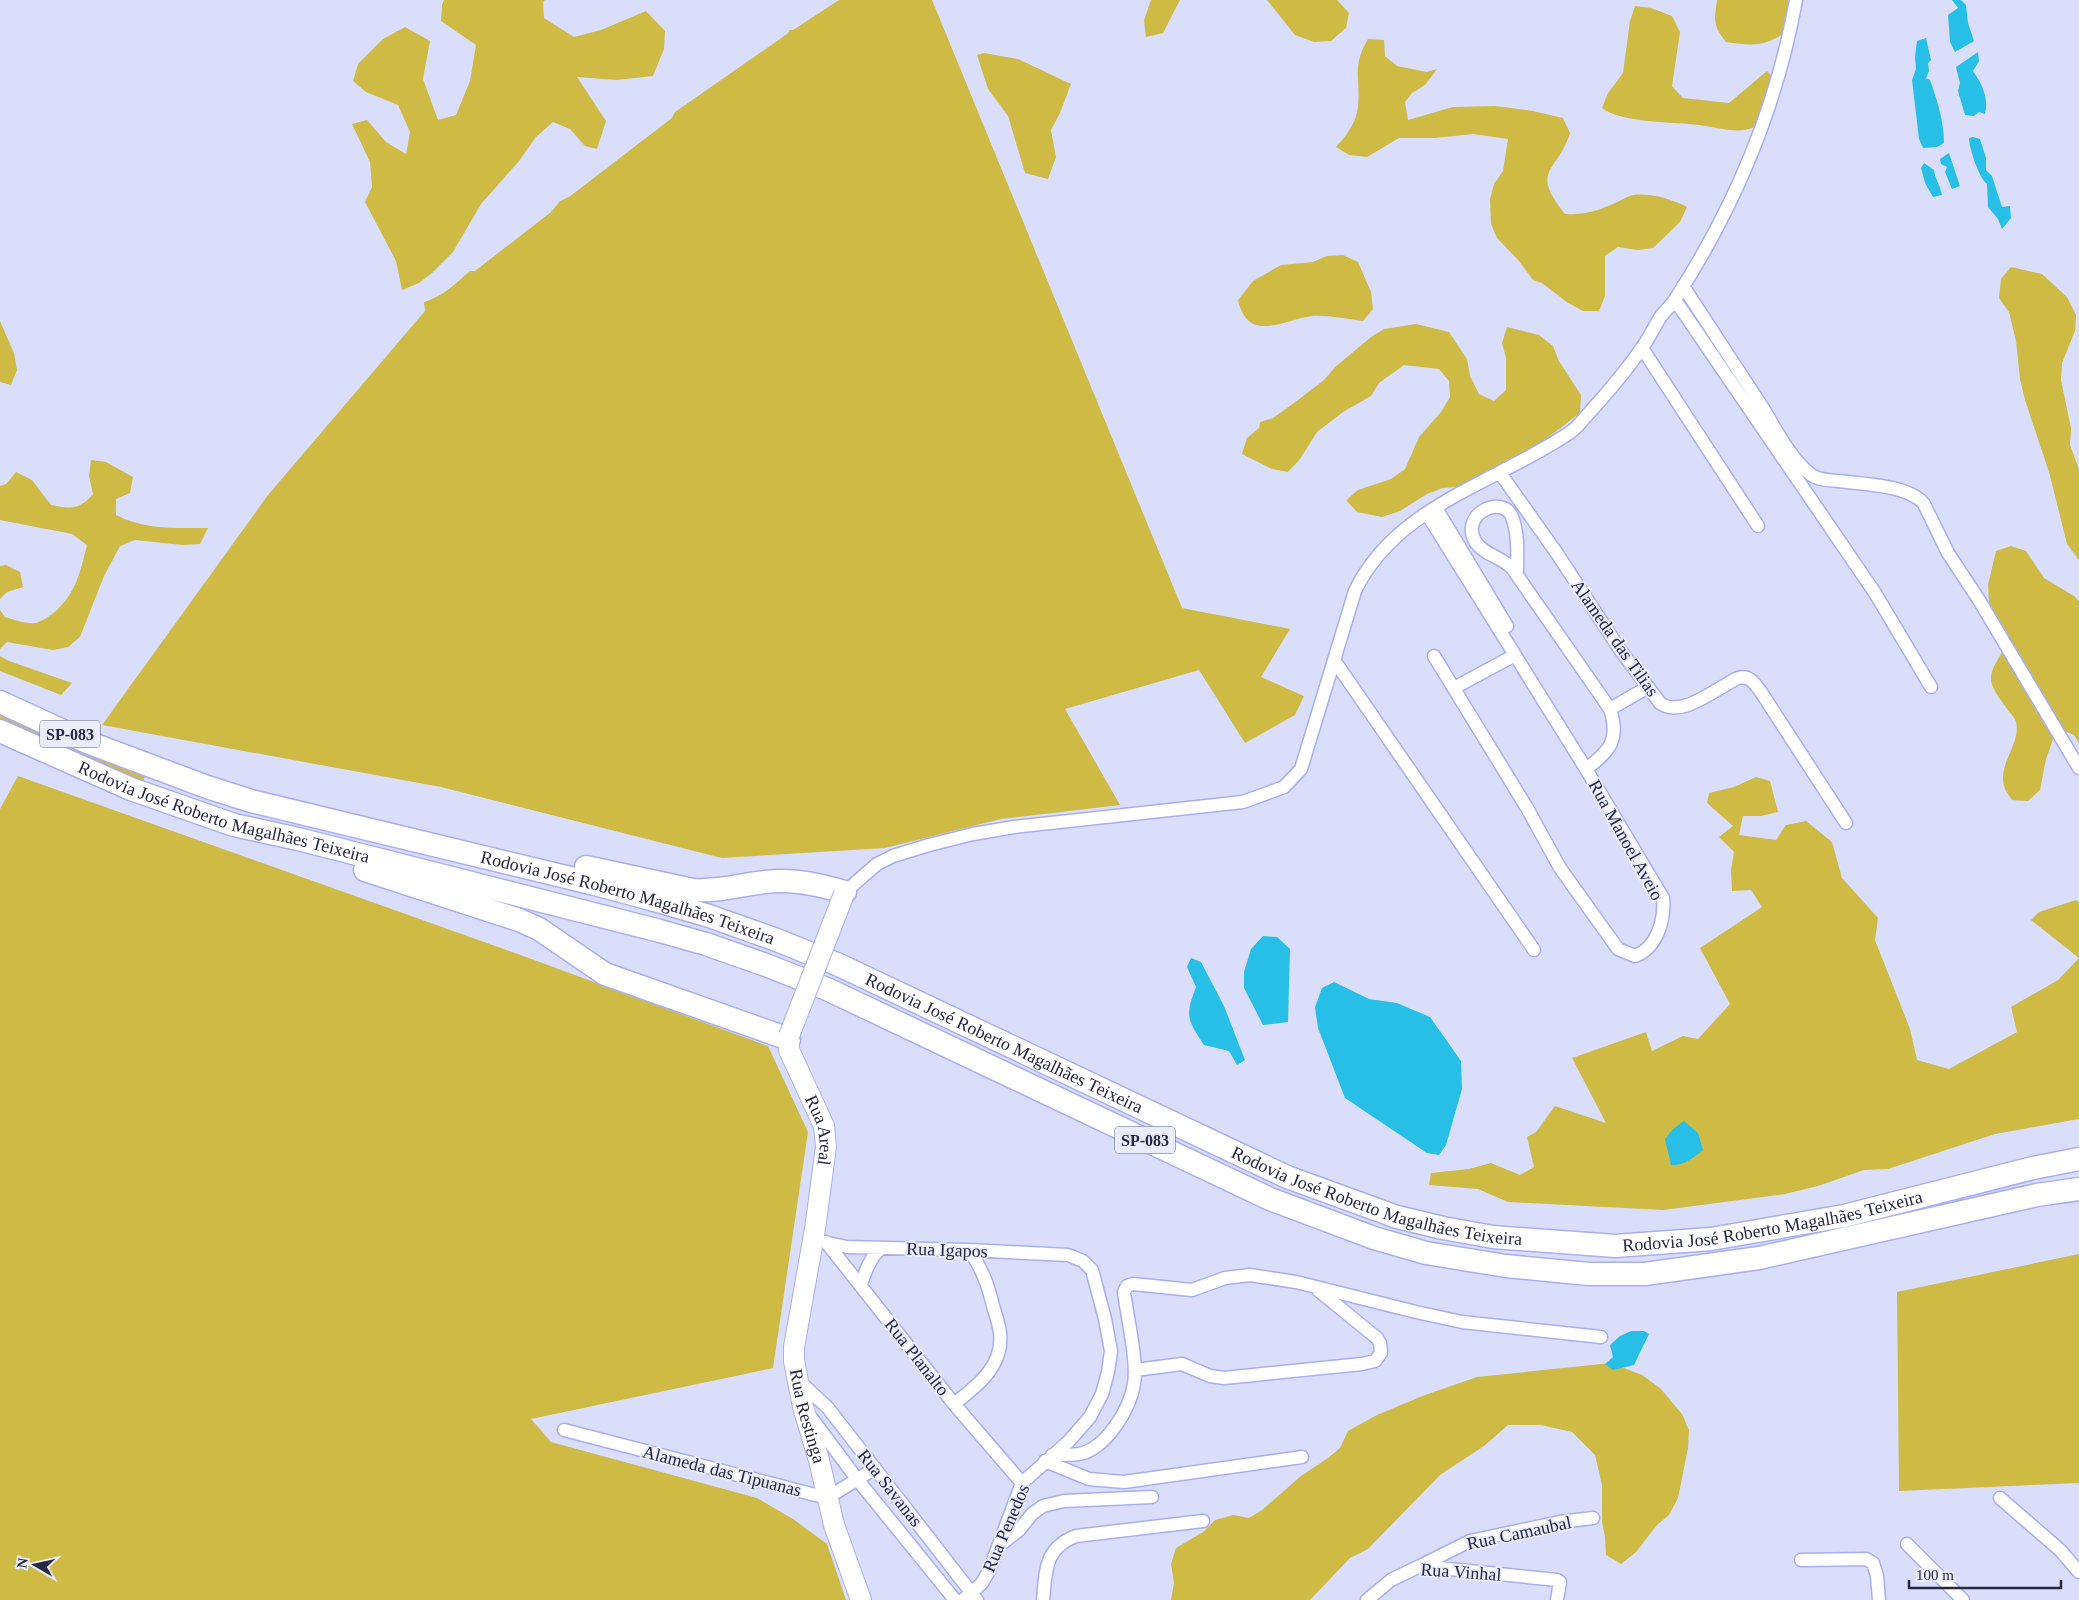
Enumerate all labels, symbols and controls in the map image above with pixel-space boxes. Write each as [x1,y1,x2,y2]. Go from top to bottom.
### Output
street label: Alameda das Tilias [1567,576,1663,700]
road number: SP-083 [40,721,100,748]
street label: Rodovia José Roberto Magalhães Teixeira [75,757,372,867]
street label: Rua Manoel Aveio [1585,776,1667,904]
street label: Rodovia José Roberto Magalhães Teixeira [479,847,777,948]
street label: Rodovia José Roberto Magalhães Teixeira [862,969,1146,1117]
street label: Rua Areal [801,1092,836,1167]
road number: SP-083 [1115,1126,1175,1154]
street label: Rodovia José Roberto Magalhães Teixeira [1228,1142,1523,1249]
street label: Rodovia José Roberto Magalhães Teixeira [1622,1186,1925,1255]
street label: Rua Igapos [906,1239,988,1261]
street label: Rua Planalto [881,1314,953,1400]
street label: Rua Restinga [786,1367,829,1465]
street label: Alameda das Tipuanas [641,1442,803,1500]
street label: Rua Savanas [854,1445,926,1531]
street label: Rua Penedos [979,1481,1033,1575]
street label: Rua Camaubal [1465,1512,1573,1554]
north arrow [10,1540,60,1590]
text: N [14,1557,31,1569]
scale bar [1909,1558,2062,1590]
street label: Rua Vinhal [1420,1559,1502,1585]
text: 100 m [1916,1567,1954,1583]

